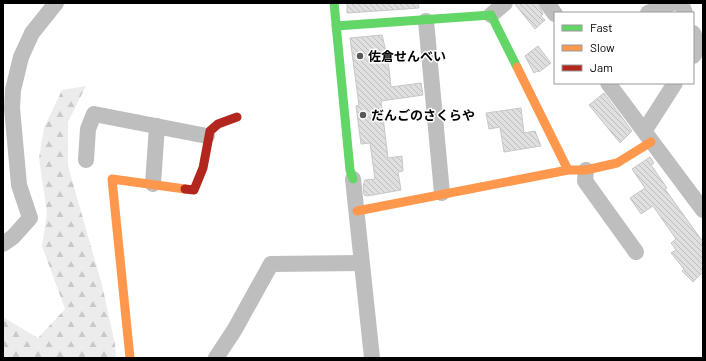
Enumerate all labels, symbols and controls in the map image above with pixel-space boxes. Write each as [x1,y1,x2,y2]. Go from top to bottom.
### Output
legend [554,12,694,84]
text: Fast [590,20,613,34]
text: Slow [590,40,615,54]
place label: 佐倉せんべい [368,48,446,64]
marker: 佐倉せんべい [355,51,365,61]
text: Jam [590,60,613,74]
place label: だんごのさくらや [371,107,475,123]
marker: だんごのさくらや [358,110,368,120]

